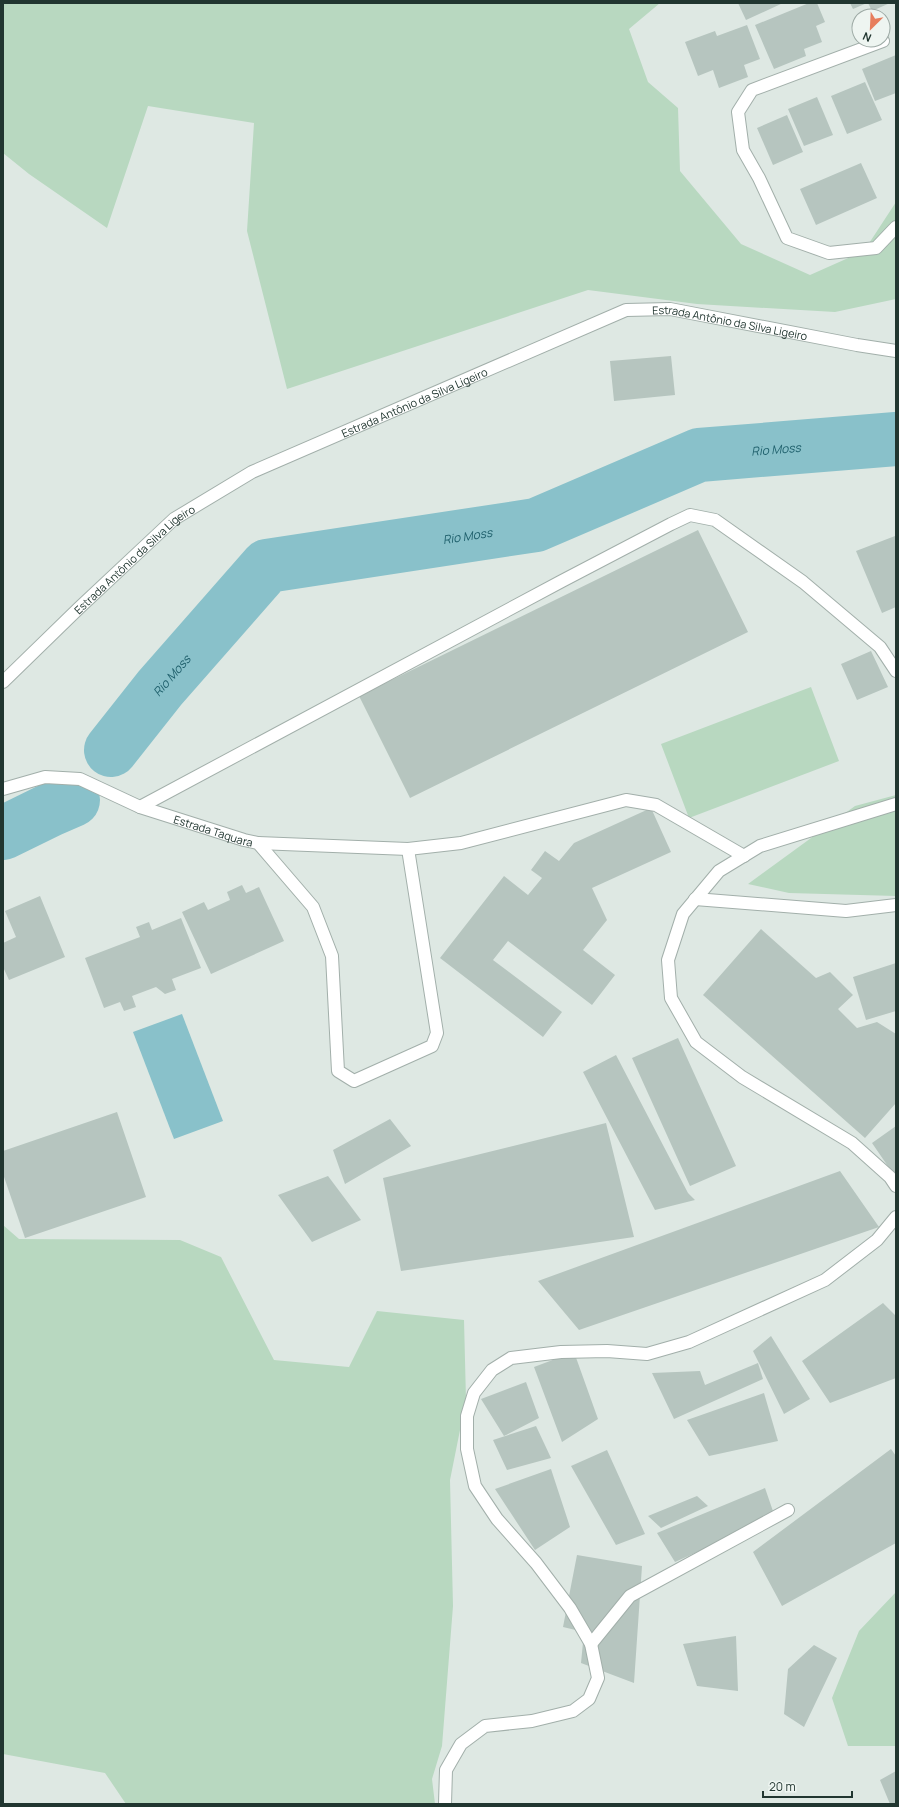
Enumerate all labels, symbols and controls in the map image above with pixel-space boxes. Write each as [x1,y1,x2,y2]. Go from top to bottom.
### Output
north arrow [851,8,891,48]
text: N [860,29,873,46]
street label: Estrada Antônio da Silva Ligeiro [652,301,809,343]
street label: Estrada Antônio da Silva Ligeiro [339,363,490,440]
water label: Rio Moss [751,438,803,459]
street label: Estrada Antônio da Silva Ligeiro [70,501,198,617]
water label: Rio Moss [442,523,495,548]
water label: Rio Moss [148,650,195,699]
street label: Estrada Taquara [172,811,254,849]
scale bar [763,1773,852,1799]
text: 20 m [769,1778,796,1795]

